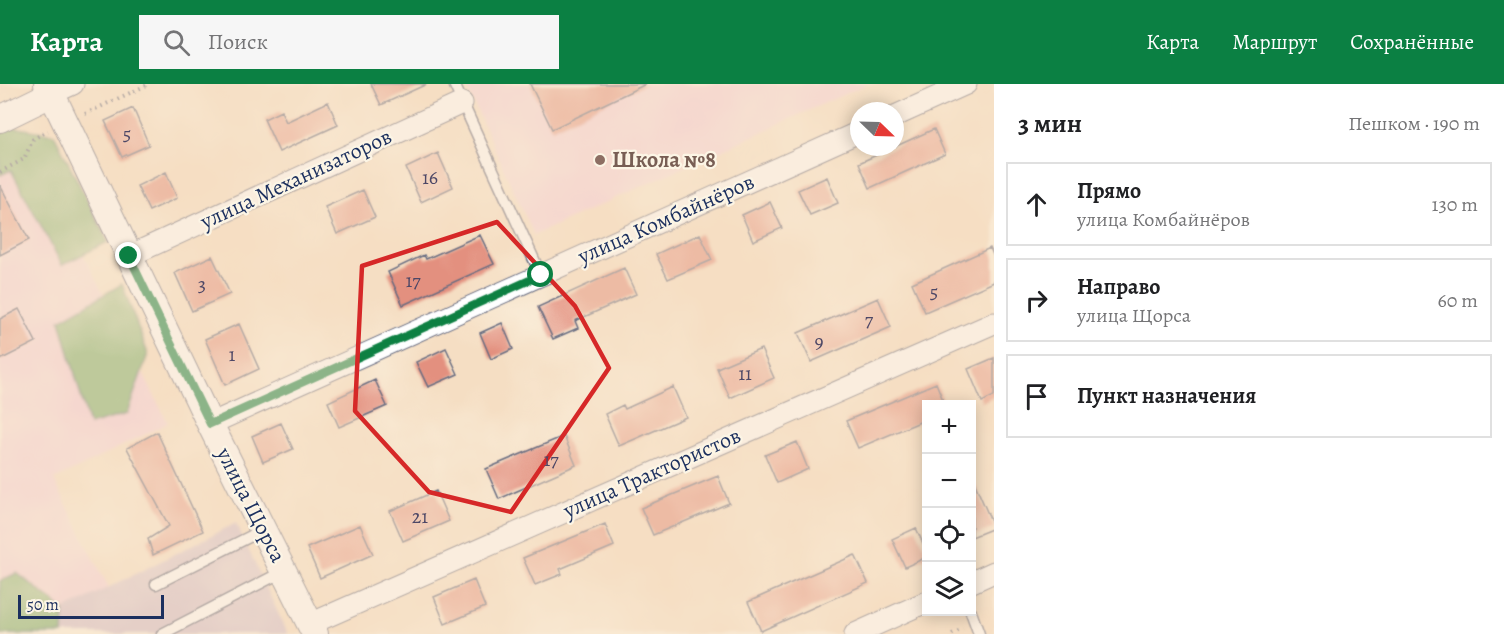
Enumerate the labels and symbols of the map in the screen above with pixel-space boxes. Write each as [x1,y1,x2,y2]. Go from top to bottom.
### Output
north arrow [850,102,904,156]
house number: 5 [123,120,131,147]
street label: улица Механизаторов [194,121,397,237]
place label: Школа №8 [612,145,716,175]
marker: Школа №8 [593,153,607,167]
house number: 16 [422,164,438,191]
street label: улица Комбайнёров [572,167,759,272]
route end [115,242,141,268]
route start [527,261,553,287]
house number: 17 [405,267,421,294]
house number: 3 [198,271,206,298]
house number: 5 [930,278,938,305]
house number: 7 [865,306,874,333]
house number: 9 [814,328,824,355]
house number: 1 [229,341,236,368]
house number: 11 [738,360,752,387]
street label: улица Трактористов [558,420,745,526]
street label: улица Щорса [209,441,293,568]
house number: 17 [543,446,559,473]
house number: 21 [412,503,428,530]
scale bar [18,592,164,620]

